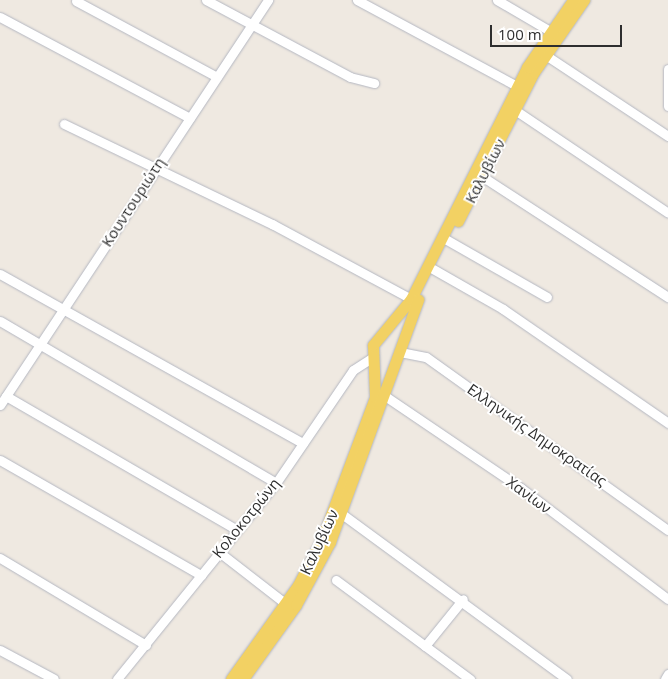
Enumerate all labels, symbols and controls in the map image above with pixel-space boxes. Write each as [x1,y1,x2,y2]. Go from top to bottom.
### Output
scale bar [493,15,626,47]
text: 100 m [498,24,542,44]
street label: Καλυβίων [461,136,509,206]
street label: Κουντουριώτη [97,154,169,250]
street label: Ελληνικής Δημοκρατίας [464,380,610,490]
street label: Χανίων [503,473,555,517]
street label: Κολοκοτρώνη [208,475,284,561]
street label: Καλυβίων [296,507,342,577]

